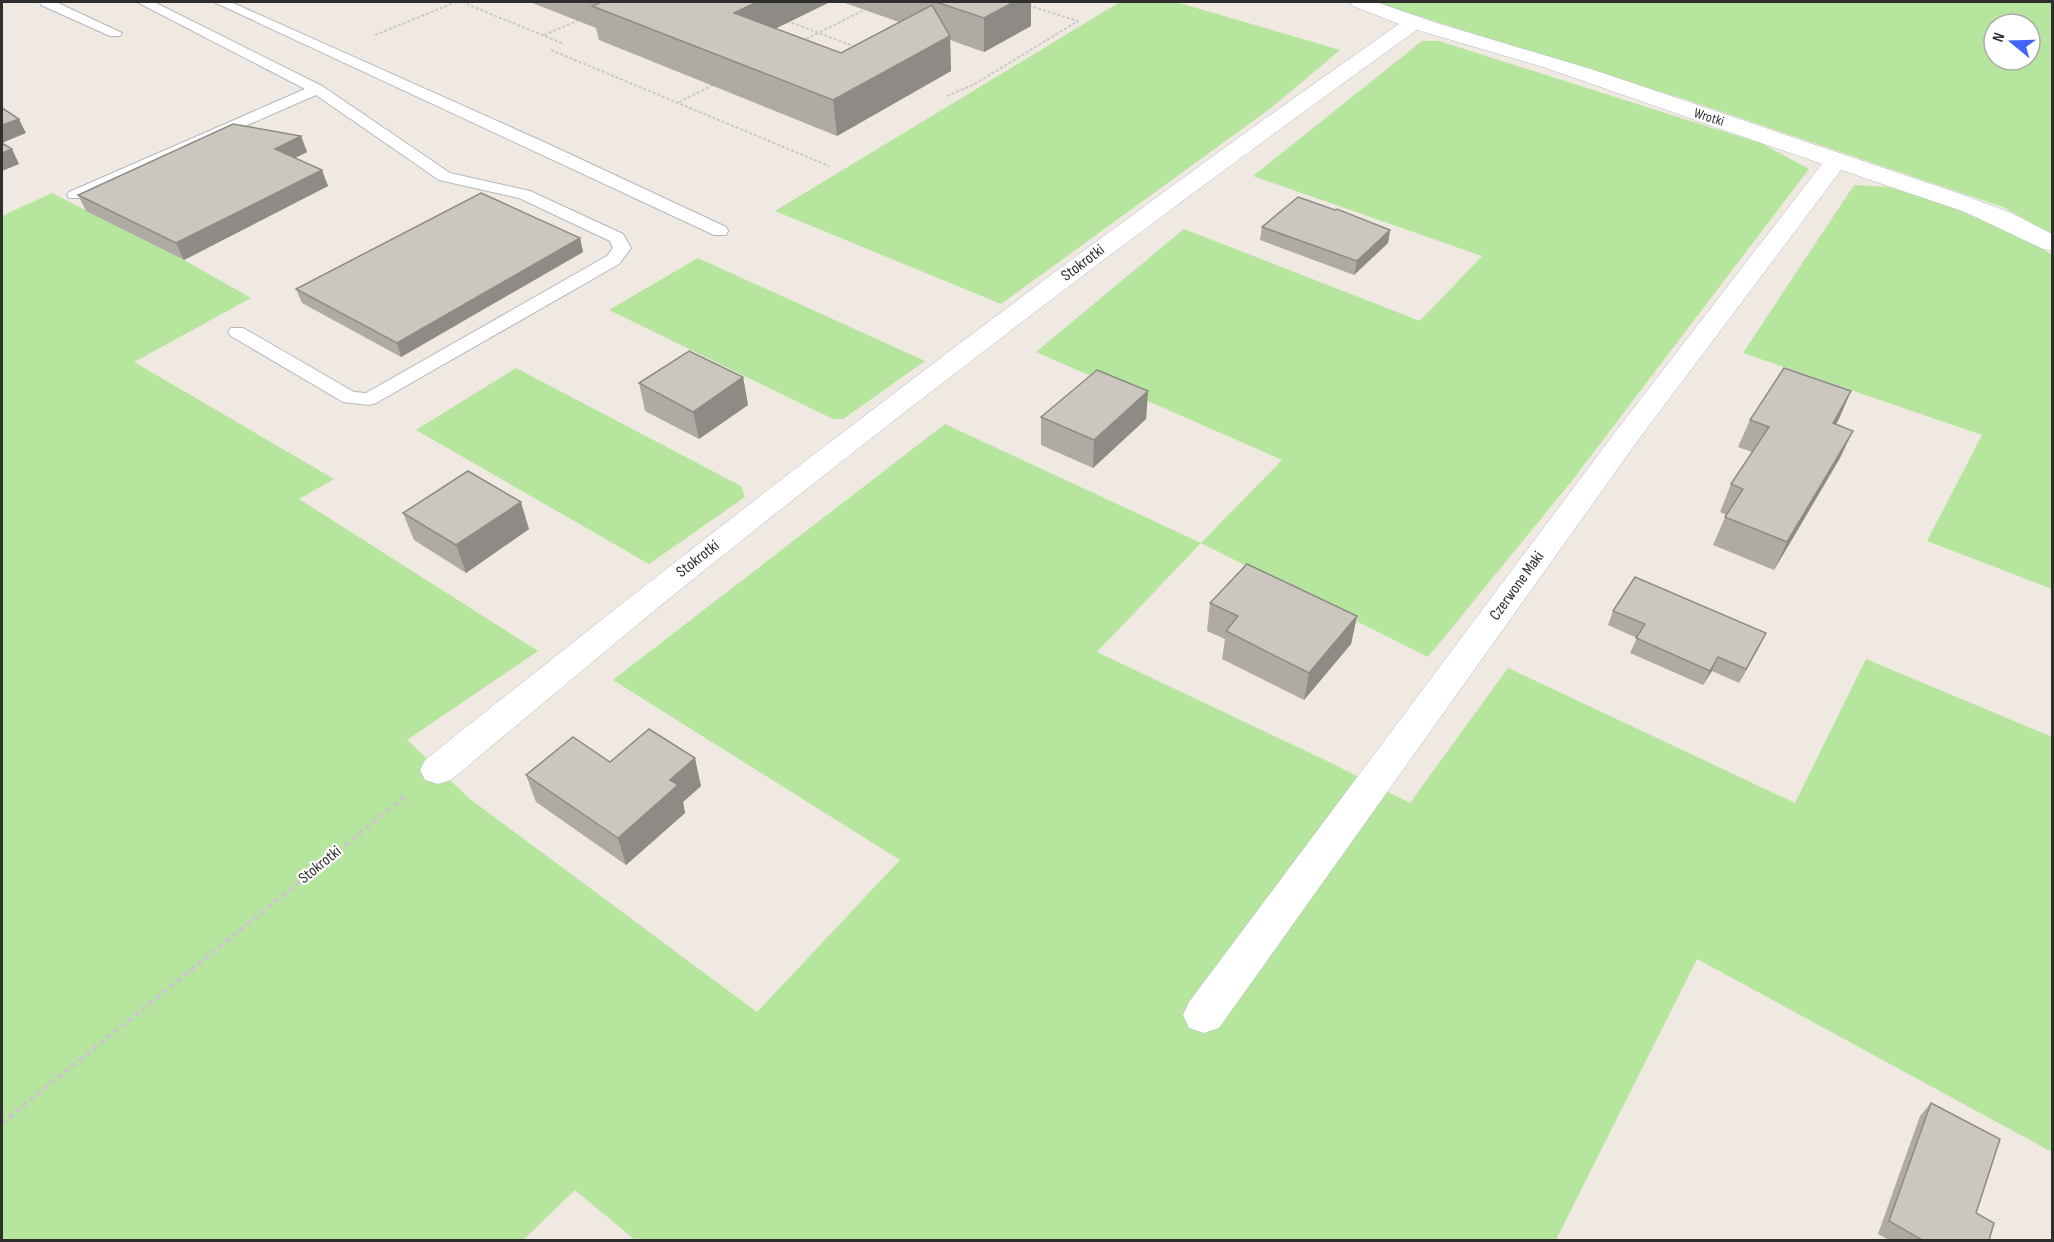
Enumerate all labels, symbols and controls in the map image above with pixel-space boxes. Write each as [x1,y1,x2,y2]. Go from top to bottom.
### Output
north arrow [1982,12,2042,72]
text: N [1989,30,2010,45]
street label: Wrotki [1692,104,1726,130]
street label: Stokrotki [1058,241,1108,285]
street label: Stokrotki [673,536,723,582]
street label: Czerwone Maki [1486,548,1548,624]
street label: Stokrotki [295,842,345,888]

